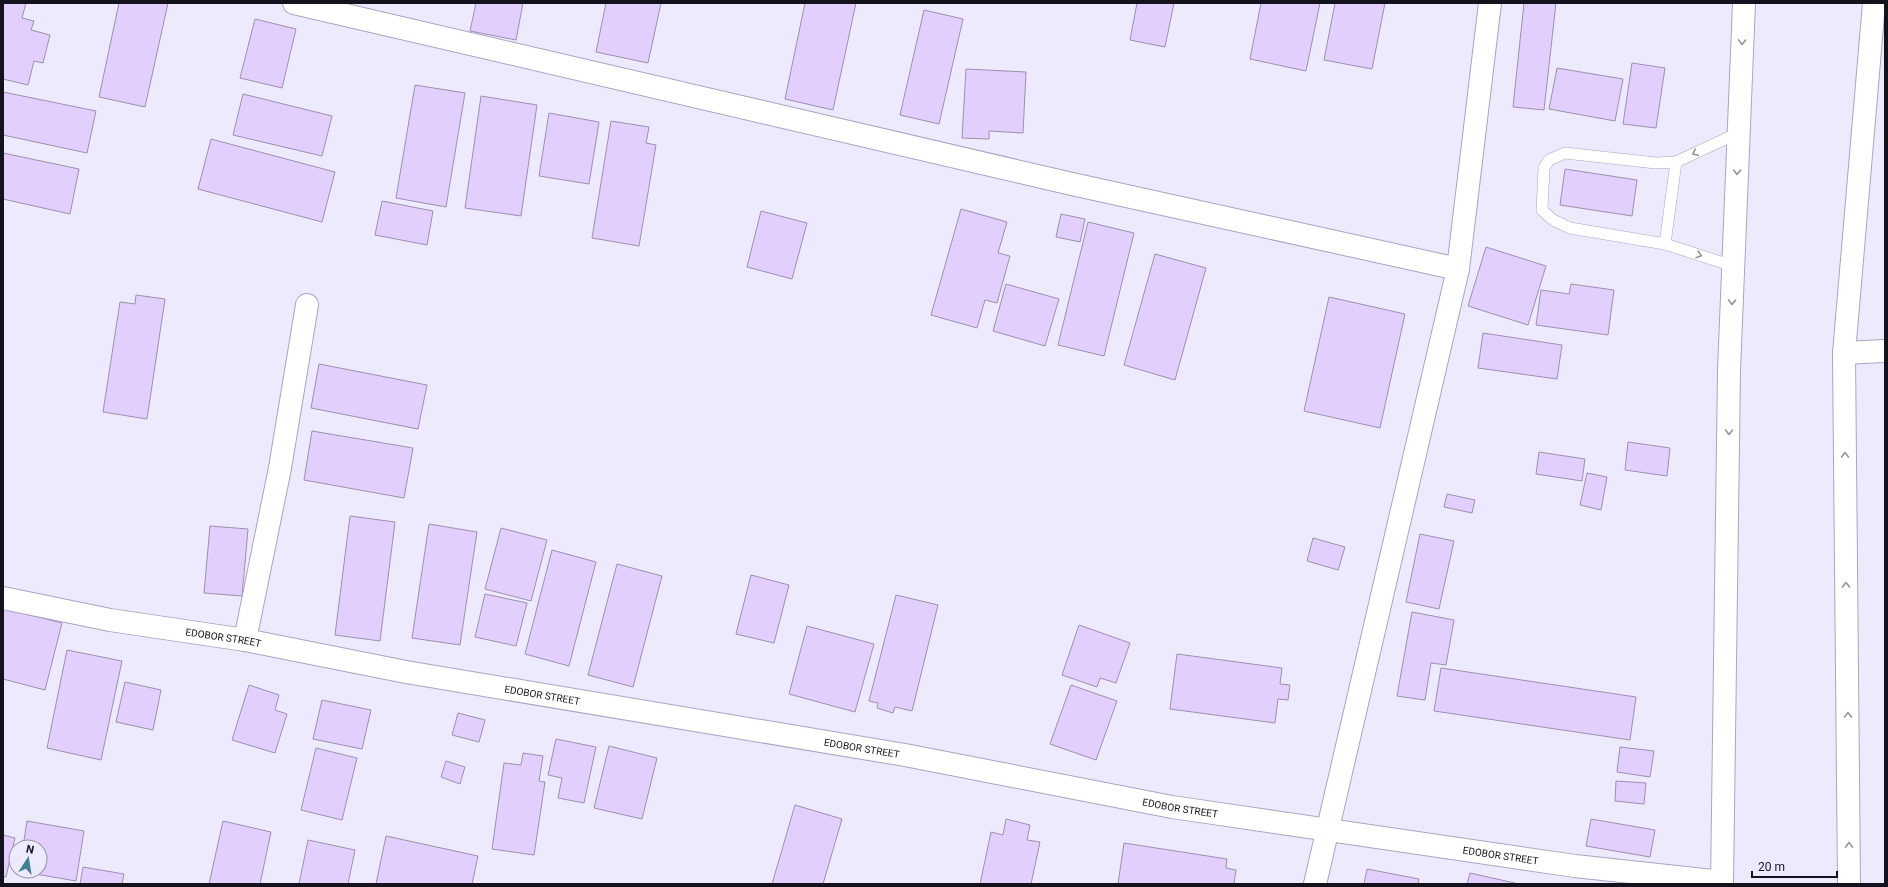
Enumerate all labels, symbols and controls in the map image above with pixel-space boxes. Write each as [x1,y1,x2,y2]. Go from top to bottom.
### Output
one-way arrow [1738,39,1746,45]
one-way arrow [1691,148,1699,156]
one-way arrow [1733,169,1741,175]
one-way arrow [1696,250,1703,259]
one-way arrow [1728,299,1736,305]
one-way arrow [1724,429,1733,435]
one-way arrow [1841,452,1849,458]
one-way arrow [1842,582,1851,588]
street label: EDOBOR STREET [185,626,262,649]
street label: EDOBOR STREET [504,683,581,707]
one-way arrow [1844,712,1852,718]
street label: EDOBOR STREET [823,737,900,760]
street label: EDOBOR STREET [1141,796,1219,820]
north arrow [8,839,48,879]
one-way arrow [1845,842,1853,848]
text: N [25,843,35,857]
street label: EDOBOR STREET [1462,845,1539,867]
scale bar [1752,853,1837,879]
text: 20 m [1758,860,1785,874]

